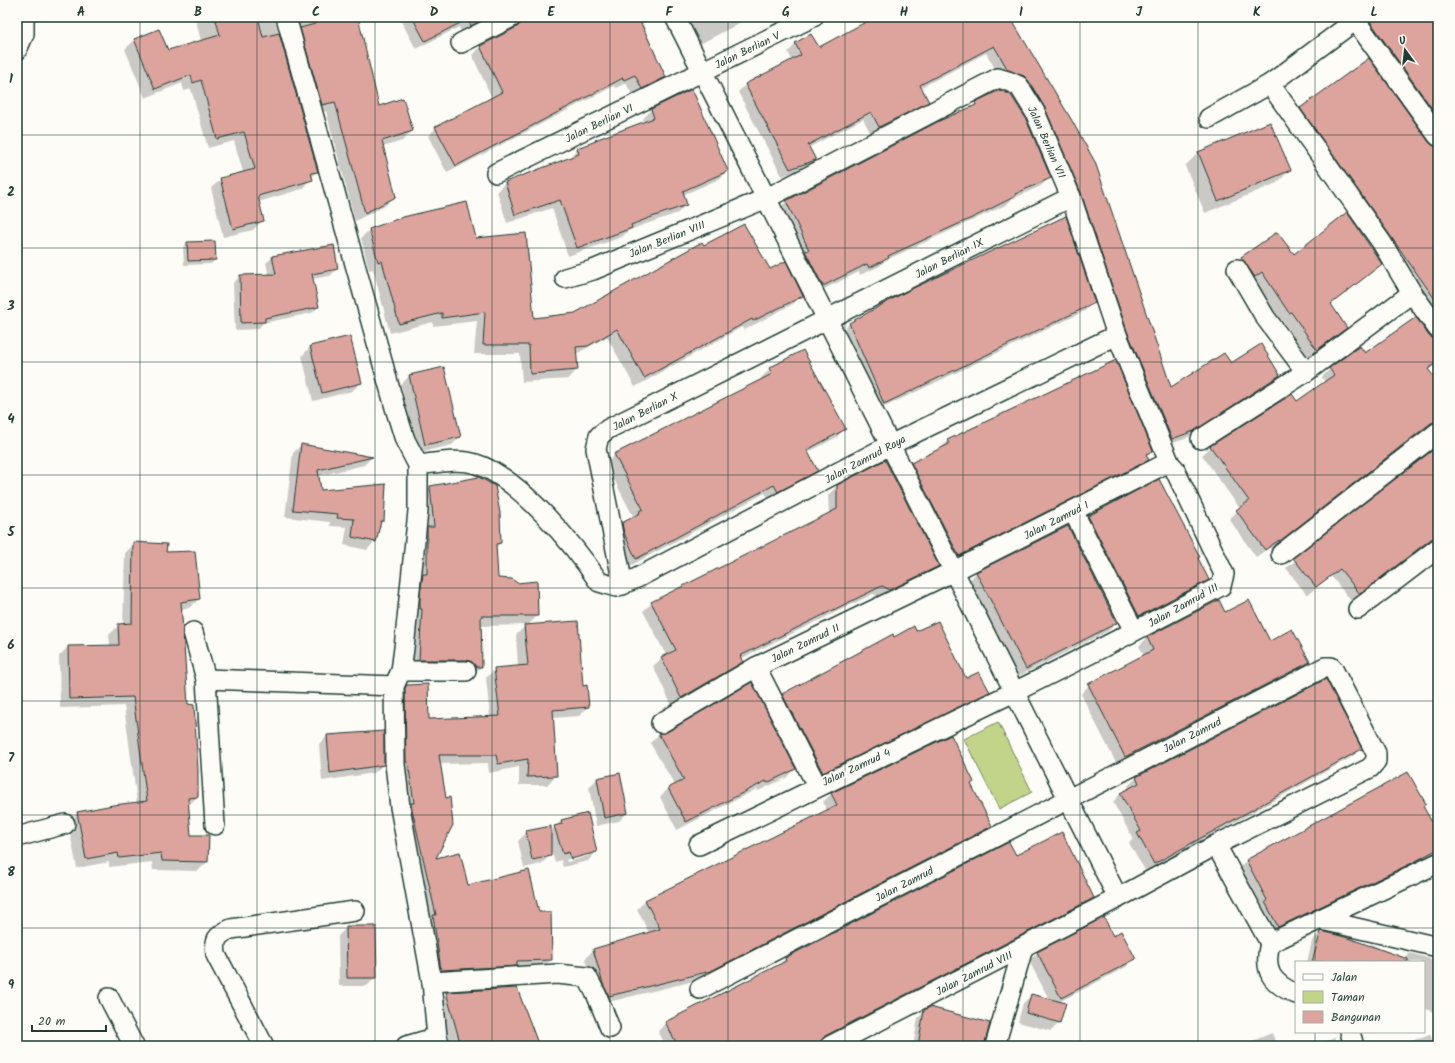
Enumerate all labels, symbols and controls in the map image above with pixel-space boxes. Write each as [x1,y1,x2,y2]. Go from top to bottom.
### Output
text: A [77,2,85,23]
text: B [194,2,202,23]
text: C [312,2,320,23]
text: D [430,2,439,23]
text: E [547,2,555,23]
text: F [665,2,673,23]
text: G [782,2,790,23]
text: H [900,2,909,23]
text: I [1019,2,1023,23]
text: J [1136,2,1143,23]
text: K [1253,2,1261,23]
text: L [1370,2,1378,23]
street label: Jalan Berlian V [712,27,784,74]
north arrow [1385,30,1425,70]
text: U [1397,32,1409,51]
text: 1 [9,69,13,90]
street label: Jalan Berlian VI [562,100,637,148]
street label: Jalan Berlian VII [1022,103,1070,181]
text: 2 [7,182,15,203]
street label: Jalan Berlian VIII [627,216,708,263]
street label: Jalan Berlian IX [912,234,987,284]
text: 3 [6,296,15,317]
street label: Jalan Berlian X [609,388,682,436]
text: 4 [7,409,15,430]
street label: Jalan Zamrud Raya [822,431,909,489]
street label: Jalan Zamrud I [1021,497,1092,545]
text: 5 [7,522,16,543]
street label: Jalan Zamrud III [1145,579,1222,633]
street label: Jalan Zamrud II [768,619,843,668]
text: 6 [7,635,15,656]
street label: Jalan Zamrud [1160,713,1225,758]
street label: Jalan Zamrud 4 [819,744,894,792]
text: 7 [8,748,15,769]
text: 8 [7,862,15,883]
street label: Jalan Zamrud [872,862,937,907]
street label: Jalan Zamrud VIII [933,947,1016,1001]
legend [1295,961,1425,1033]
text: Jalan [1331,968,1357,987]
text: 9 [8,975,15,996]
text: Taman [1331,988,1365,1007]
scale bar [32,1007,106,1033]
text: Bangunan [1331,1008,1381,1027]
text: 20 m [38,1012,66,1031]

